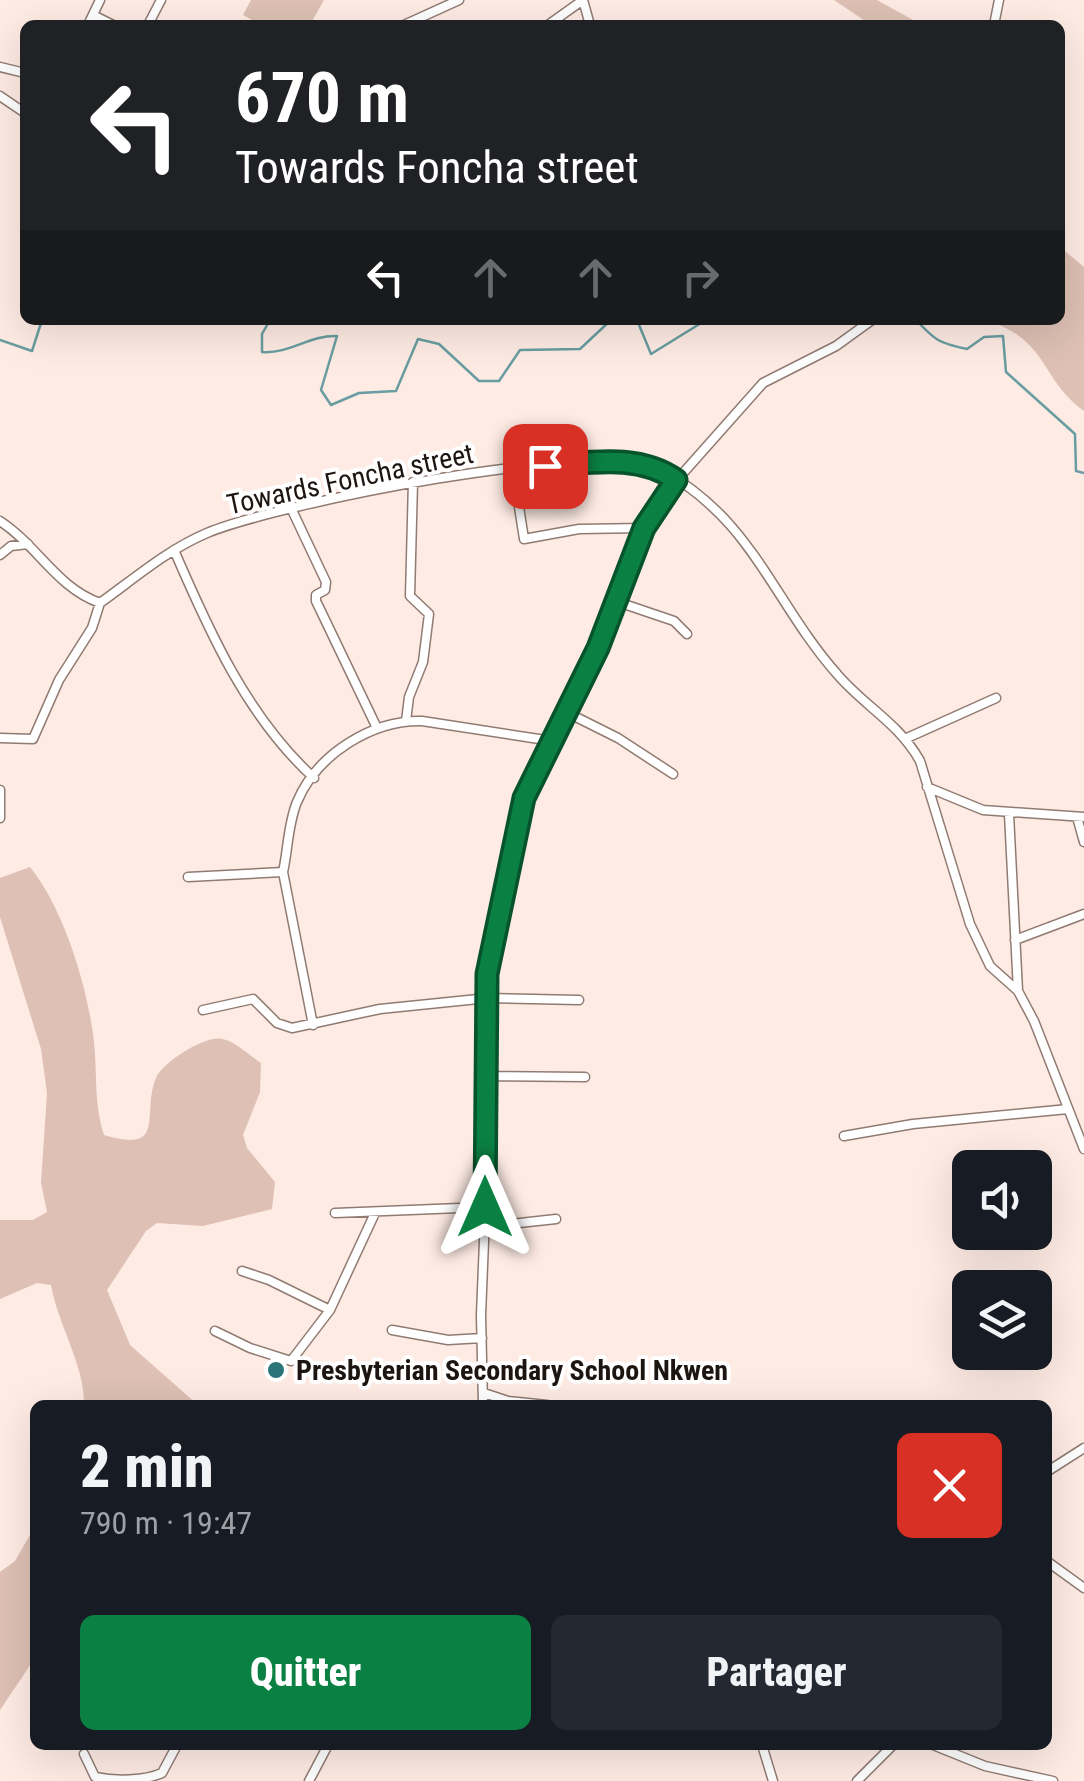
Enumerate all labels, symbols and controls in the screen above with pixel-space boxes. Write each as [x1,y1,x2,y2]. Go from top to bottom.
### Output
text: 670 m [235,57,409,139]
icon: left [70,60,200,190]
text: Towards Foncha street [235,141,639,194]
icon: left [358,250,413,305]
icon: ahead [463,250,518,305]
icon: ahead [568,250,623,305]
icon: right [673,250,728,305]
pin [503,424,588,509]
street label: Towards Foncha street [224,437,476,521]
icon: arrive [518,439,573,494]
map controls [952,1150,1052,1370]
button: sound [952,1150,1052,1250]
position arrow [433,1155,537,1259]
button: layers [952,1270,1052,1370]
place label: Presbyterian Secondary School Nkwen [296,1354,728,1387]
marker: Presbyterian Secondary School Nkwen [265,1359,287,1381]
text: 2 min [80,1431,214,1502]
button: close [897,1433,1002,1538]
text: 790 m · 19:47 [80,1504,252,1542]
button: Quitter [80,1615,531,1730]
button: Partager [551,1615,1002,1730]

